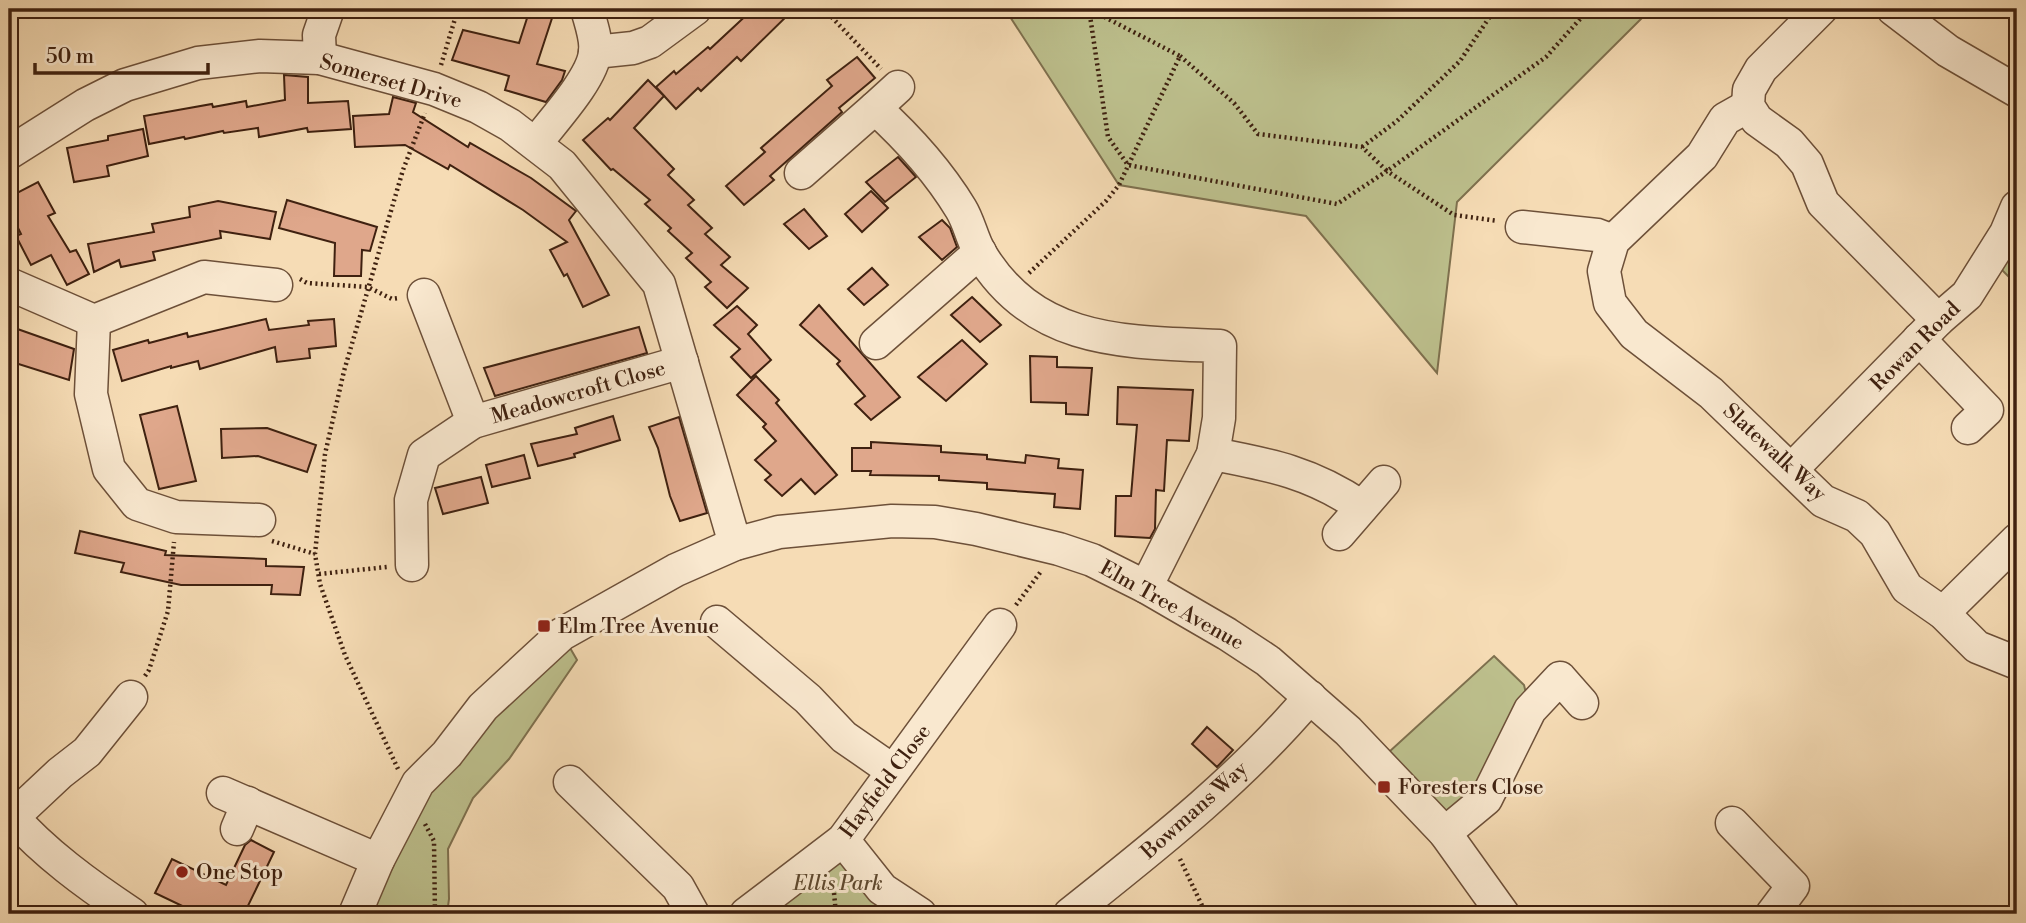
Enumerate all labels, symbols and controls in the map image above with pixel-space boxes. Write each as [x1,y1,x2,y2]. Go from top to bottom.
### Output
scale bar [35,32,208,76]
text: 50 m [46,44,94,70]
street label: Somerset Drive [317,49,465,115]
street label: Rowan Road [1865,296,1966,397]
street label: Meadowcroft Close [488,356,669,430]
street label: Slatewalk Way [1717,398,1832,508]
street label: Elm Tree Avenue [1095,555,1248,656]
place label: Elm Tree Avenue [558,614,719,640]
marker: Elm Tree Avenue [536,618,552,634]
street label: Hayfield Close [835,720,937,844]
street label: Bowmans Way [1135,756,1254,866]
place label: Foresters Close [1398,775,1544,801]
marker: Foresters Close [1376,779,1392,795]
place label: One Stop [196,860,283,886]
marker: One Stop [174,864,190,880]
park label: Ellis Park [792,871,883,897]

